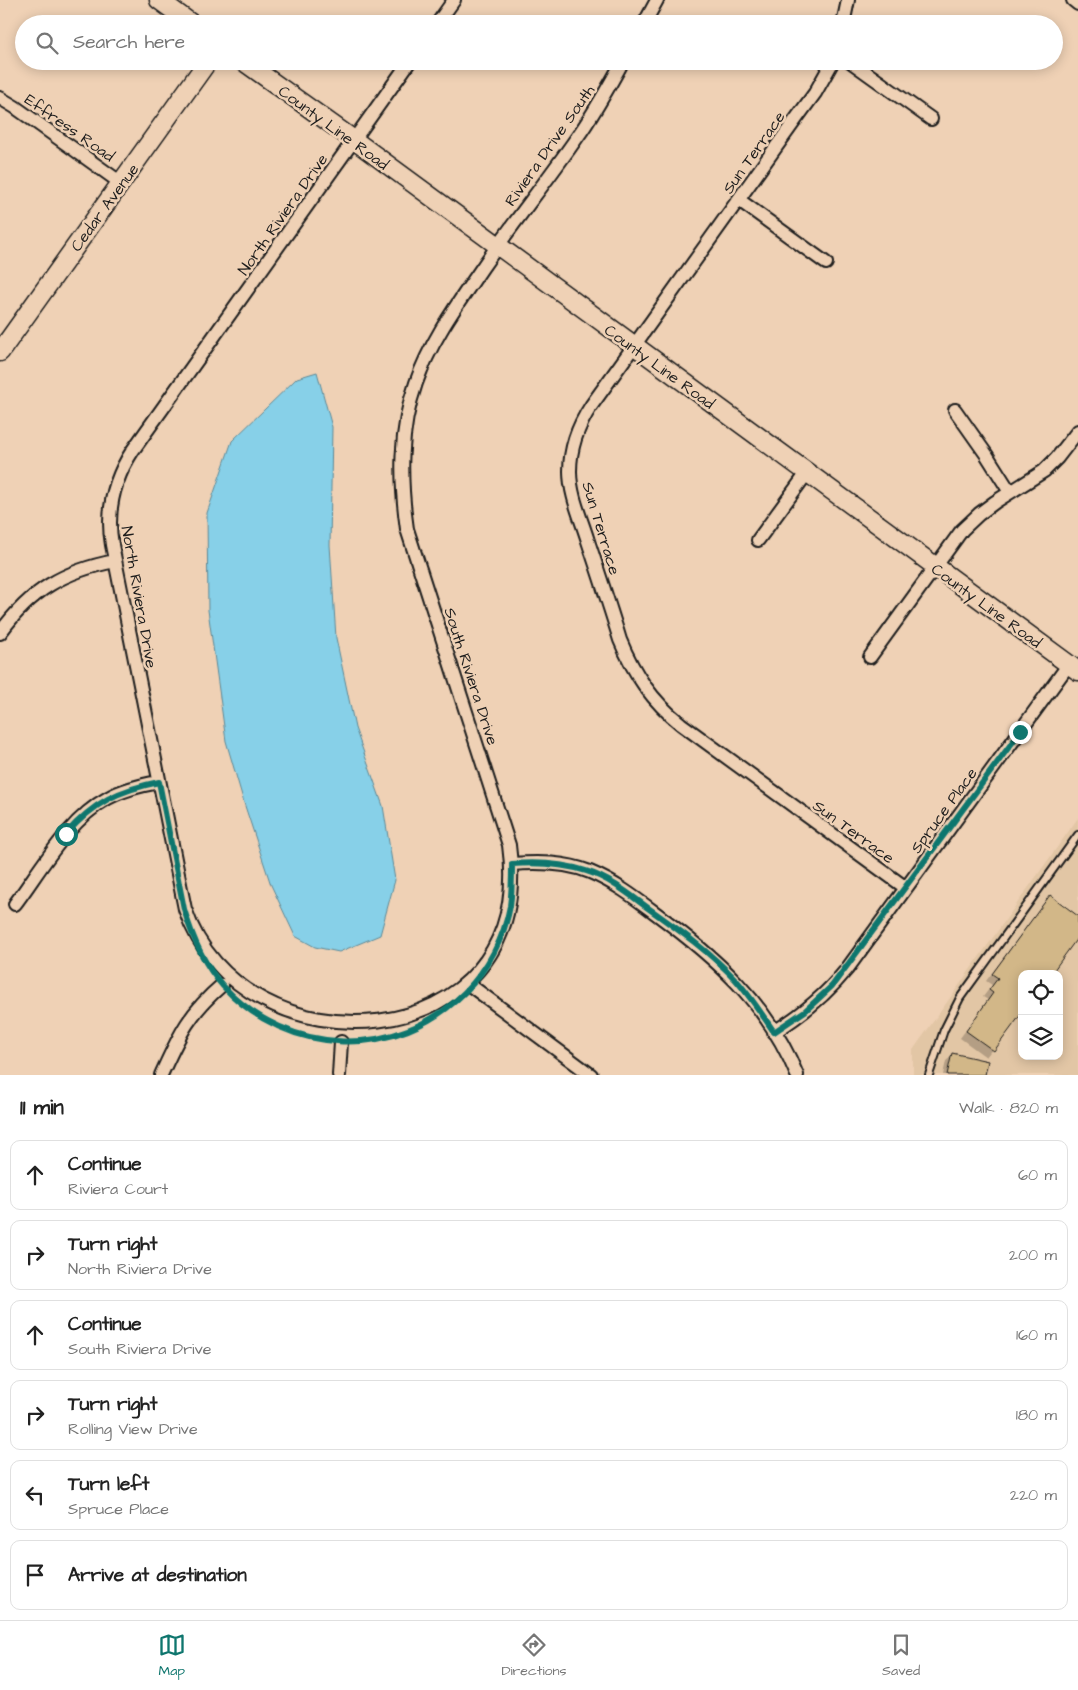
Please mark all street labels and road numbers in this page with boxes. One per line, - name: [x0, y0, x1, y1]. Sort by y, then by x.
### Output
- street label: County Line Road: [273, 80, 393, 176]
- street label: Riviera Drive South: [500, 80, 600, 211]
- street label: Effress Road: [20, 89, 119, 167]
- street label: Sun Terrace: [717, 107, 791, 198]
- street label: North Riviera Drive: [233, 149, 333, 280]
- street label: Cedar Avenue: [65, 159, 144, 256]
- street label: County Line Road: [599, 319, 719, 415]
- street label: Sun Terrace: [576, 479, 626, 578]
- street label: North Riviera Drive: [116, 524, 162, 670]
- street label: County Line Road: [926, 558, 1046, 654]
- street label: South Riviera Drive: [438, 605, 504, 748]
- street label: Spruce Place: [905, 763, 983, 858]
- street label: Sun Terrace: [808, 795, 899, 869]

